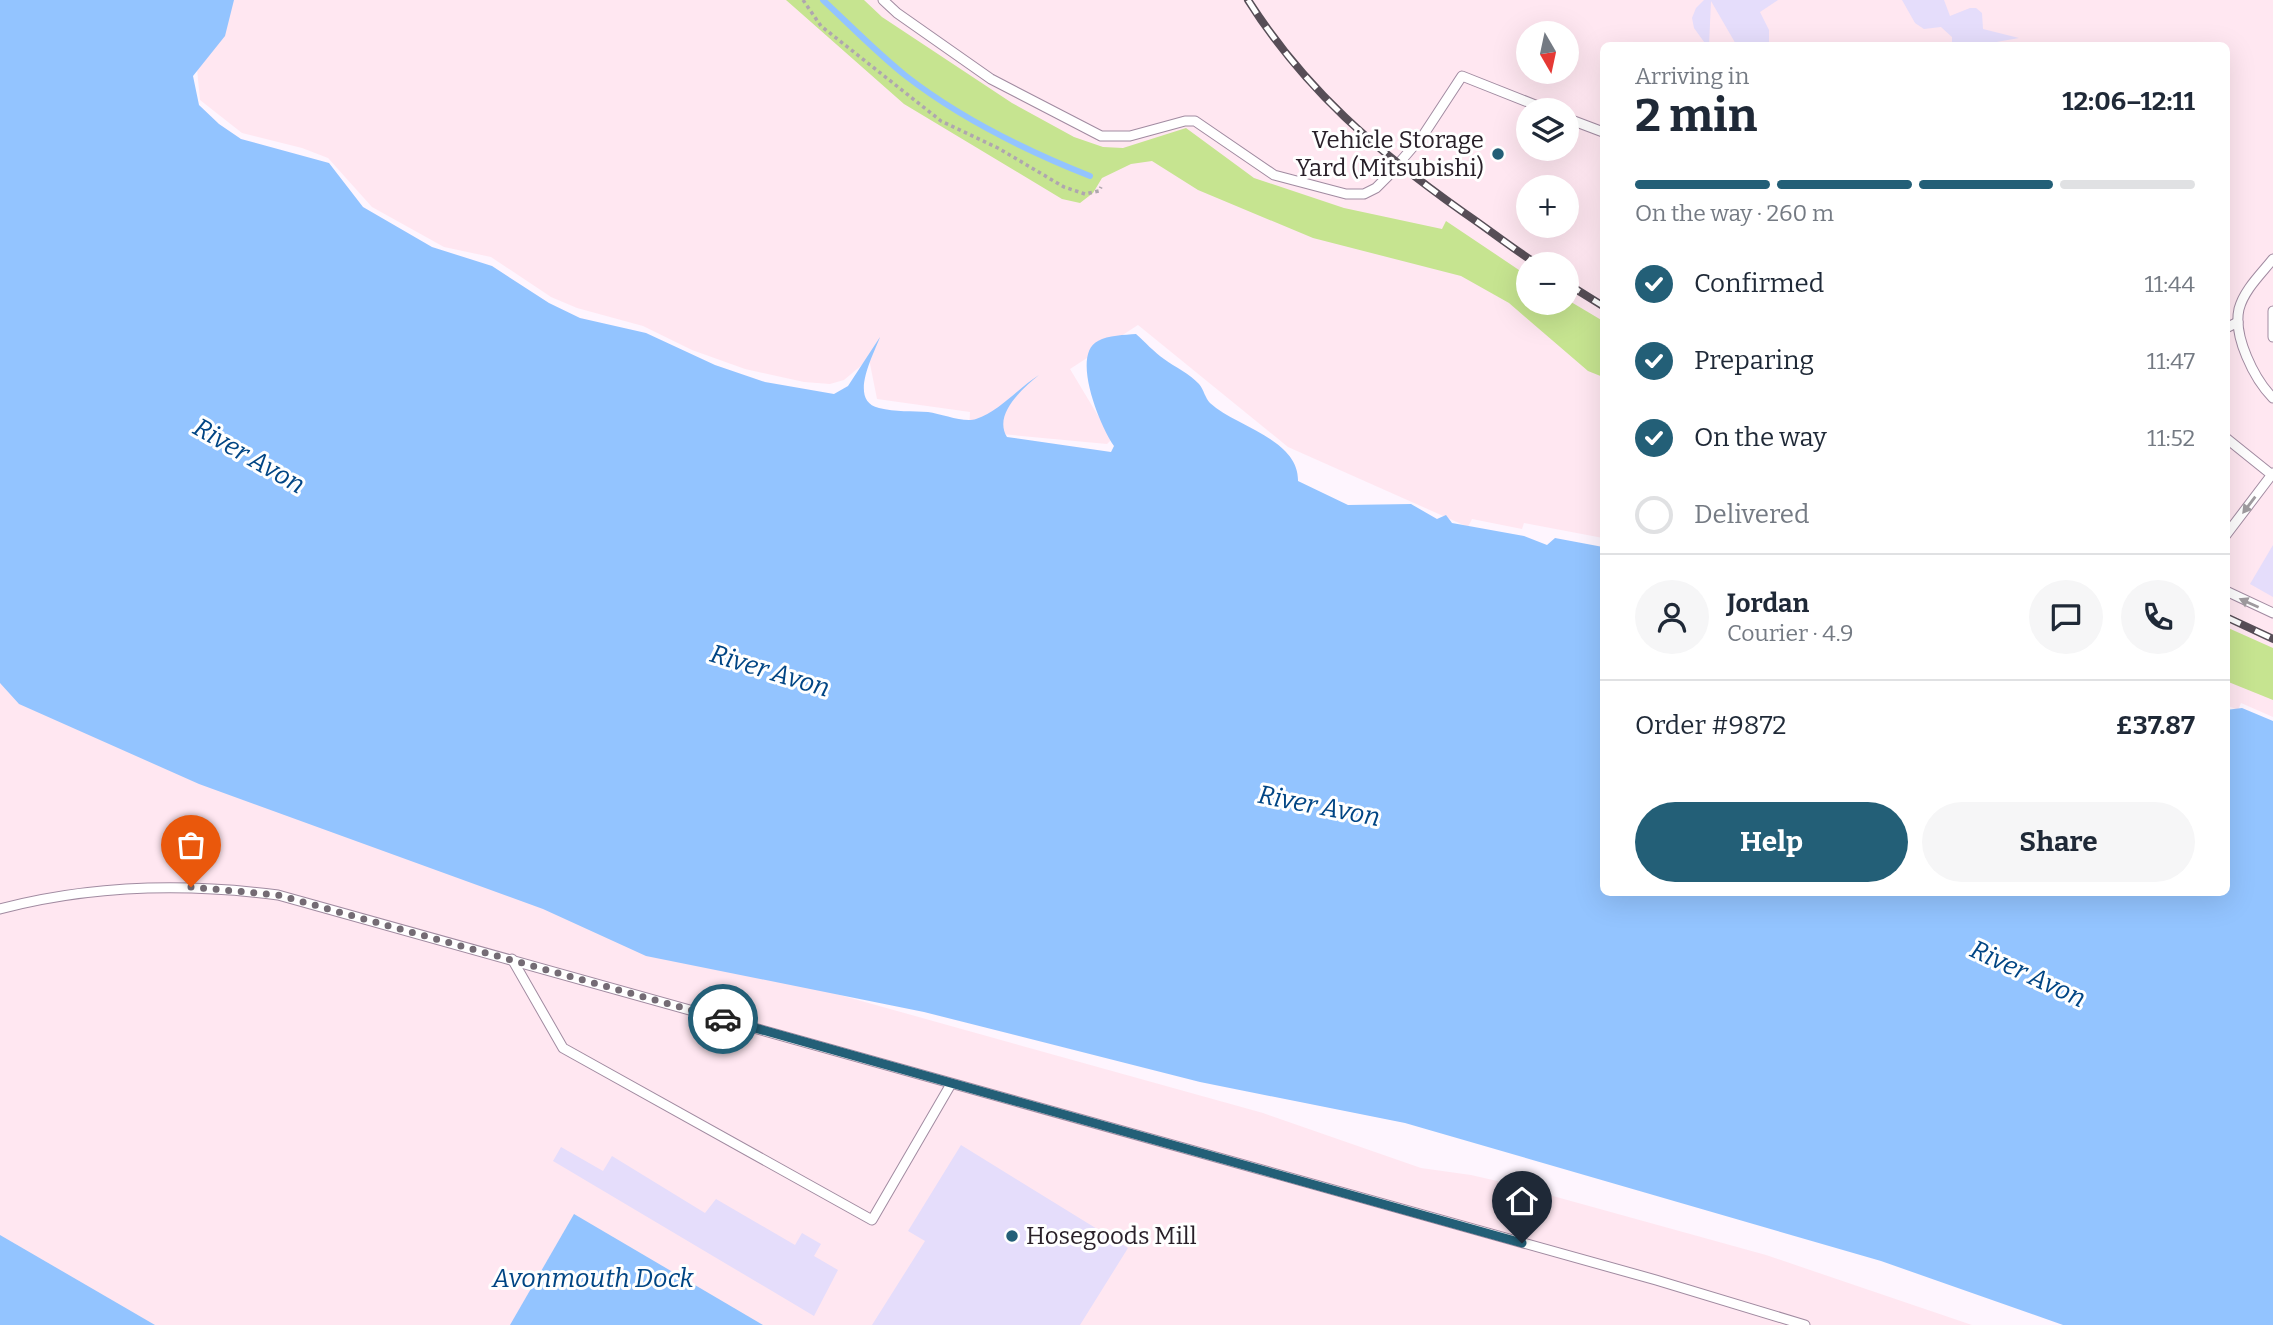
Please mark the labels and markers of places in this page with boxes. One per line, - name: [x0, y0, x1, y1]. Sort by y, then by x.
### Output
- place label: Vehicle Storage Yard (Mitsubishi): [1296, 126, 1484, 182]
- marker: Vehicle Storage Yard (Mitsubishi): [1490, 146, 1506, 162]
- pin: [161, 815, 221, 887]
- pin: [1492, 1171, 1552, 1243]
- place label: Hosegoods Mill: [1026, 1222, 1197, 1250]
- marker: Hosegoods Mill: [1004, 1228, 1020, 1244]

